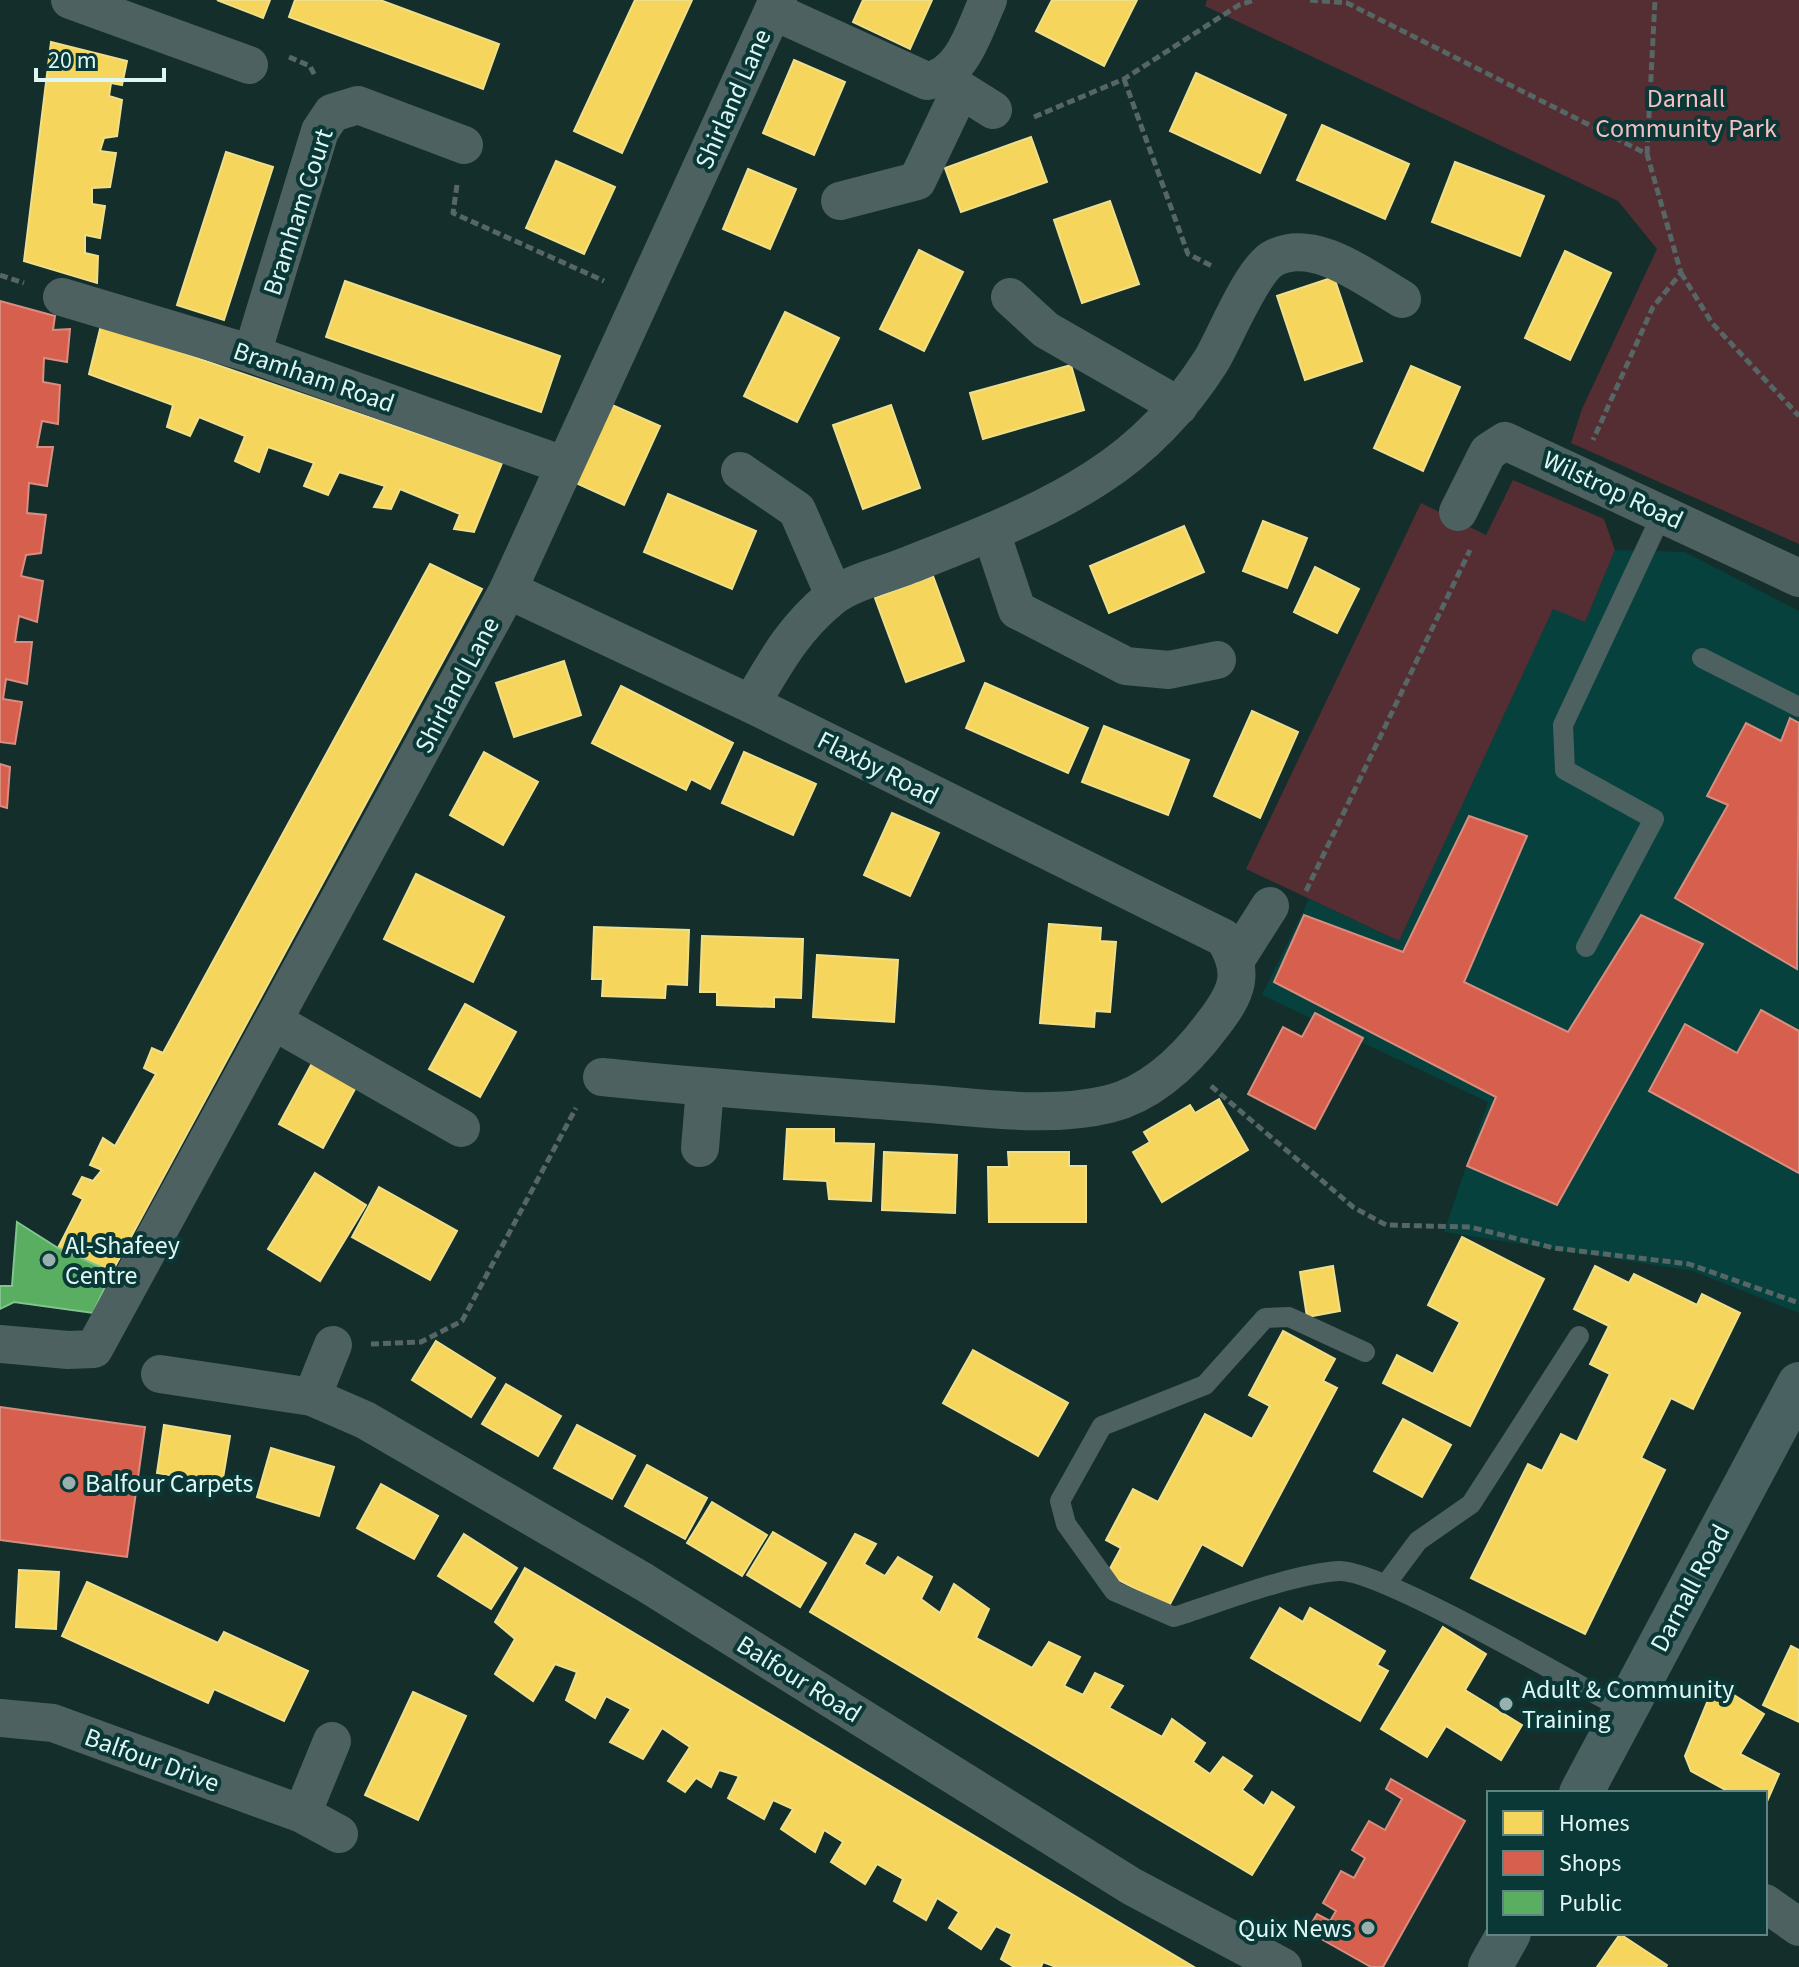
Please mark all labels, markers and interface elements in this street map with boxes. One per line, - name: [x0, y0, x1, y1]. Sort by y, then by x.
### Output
- street label: Shirland Lane: [686, 23, 780, 175]
- scale bar: [36, 32, 164, 82]
- text: 20 m: [48, 43, 97, 78]
- park label: Darnall Community Park: [1595, 80, 1777, 147]
- street label: Bramham Court: [254, 124, 342, 300]
- street label: Bramham Road: [228, 332, 400, 422]
- street label: Wilstrop Road: [1537, 441, 1689, 539]
- street label: Shirland Lane: [405, 610, 509, 760]
- street label: Flaxby Road: [811, 722, 945, 814]
- place label: Al-Shafeey Centre: [65, 1227, 180, 1294]
- marker: Al-Shafeey Centre: [40, 1251, 58, 1269]
- place label: Balfour Carpets: [85, 1465, 253, 1502]
- marker: Balfour Carpets: [60, 1474, 78, 1492]
- street label: Darnall Road: [1641, 1518, 1739, 1658]
- street label: Balfour Road: [730, 1626, 868, 1732]
- place label: Adult & Community Training: [1522, 1671, 1734, 1738]
- marker: Adult & Community Training: [1497, 1695, 1515, 1713]
- street label: Balfour Drive: [79, 1718, 225, 1802]
- legend: [1487, 1791, 1767, 1935]
- text: Homes: [1559, 1806, 1630, 1841]
- text: Shops: [1559, 1846, 1621, 1881]
- text: Public: [1559, 1886, 1622, 1921]
- place label: Quix News: [1238, 1910, 1352, 1947]
- marker: Quix News: [1359, 1919, 1377, 1937]

